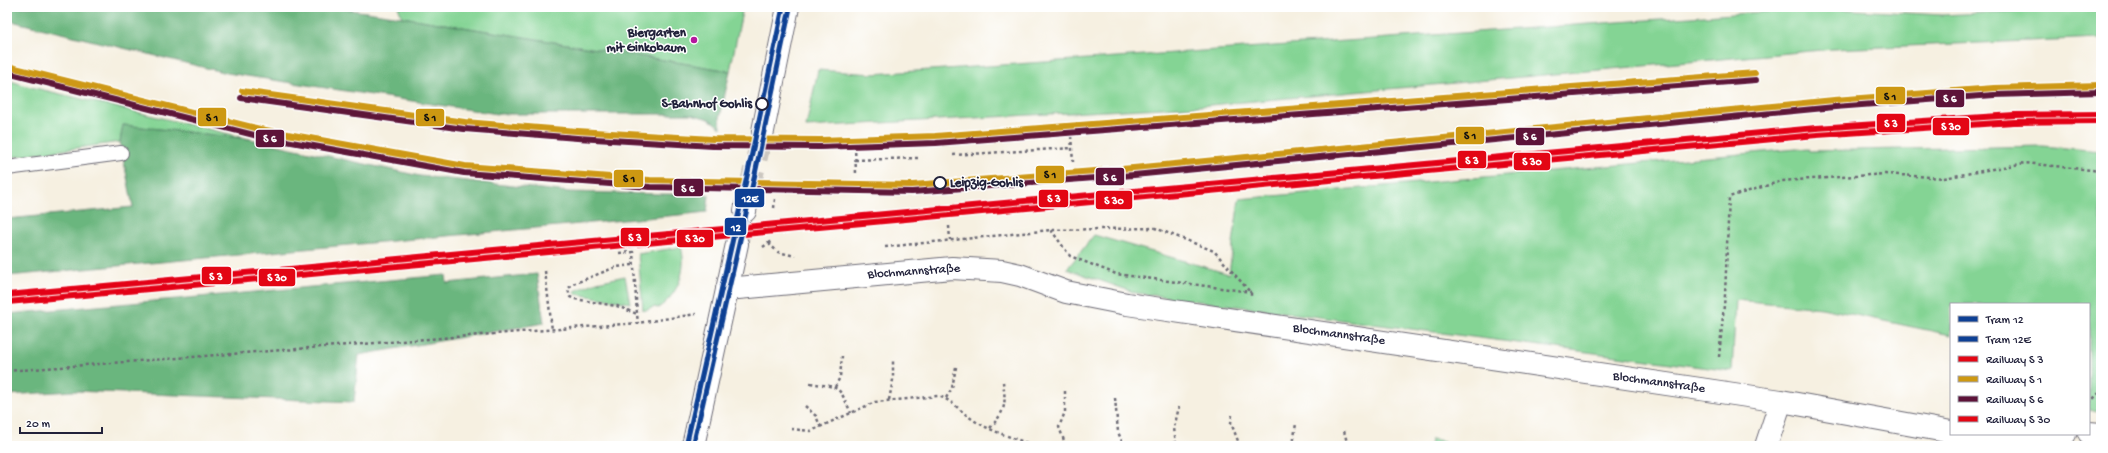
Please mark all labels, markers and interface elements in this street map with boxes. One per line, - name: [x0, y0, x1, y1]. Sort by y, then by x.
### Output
- place label: Biergarten mit Ginkobaum: [606, 26, 687, 56]
- marker: Biergarten mit Ginkobaum: [689, 35, 699, 45]
- line badge: S 1: [1875, 86, 1906, 105]
- line badge: S 6: [1935, 89, 1965, 108]
- text: S 1: [1884, 92, 1896, 104]
- text: S 6: [1943, 94, 1957, 106]
- place label: S-Bahnhof Gohlis: [662, 96, 753, 112]
- marker: S-Bahnhof Gohlis: [755, 97, 769, 111]
- line badge: S 1: [197, 107, 227, 127]
- line badge: S 1: [415, 108, 445, 127]
- text: S 1: [206, 113, 218, 125]
- text: S 1: [424, 113, 436, 125]
- line badge: S 3: [1876, 113, 1906, 133]
- line badge: S 30: [1932, 117, 1970, 136]
- text: S 3: [1884, 119, 1898, 131]
- text: S 30: [1941, 122, 1962, 134]
- line badge: S 1: [1455, 126, 1485, 145]
- line badge: S 6: [1515, 127, 1545, 146]
- line badge: S 6: [255, 129, 285, 148]
- text: S 1: [1464, 131, 1476, 143]
- text: S 6: [1523, 132, 1537, 144]
- text: S 6: [263, 134, 277, 146]
- line badge: S 3: [1457, 150, 1487, 169]
- line badge: S 30: [1513, 152, 1551, 171]
- text: S 3: [1465, 156, 1479, 168]
- text: S 30: [1522, 157, 1543, 169]
- line badge: S 1: [1035, 165, 1065, 184]
- line badge: S 6: [1095, 167, 1125, 186]
- line badge: S 1: [613, 169, 644, 188]
- text: S 1: [1044, 170, 1056, 182]
- text: S 6: [1103, 173, 1117, 185]
- text: S 1: [623, 174, 635, 186]
- marker: Leipzig-Gohlis: [933, 176, 947, 190]
- place label: Leipzig-Gohlis: [950, 176, 1024, 192]
- line badge: S 6: [673, 178, 704, 197]
- text: S 6: [681, 184, 695, 196]
- line badge: 12E: [734, 188, 765, 208]
- line badge: S 3: [1038, 189, 1069, 208]
- line badge: S 30: [1095, 190, 1133, 210]
- text: 12E: [741, 194, 759, 206]
- text: S 3: [1047, 194, 1061, 206]
- text: S 30: [1104, 196, 1125, 208]
- line badge: 12: [724, 217, 747, 236]
- text: 12: [730, 223, 742, 235]
- line badge: S 3: [620, 227, 650, 247]
- line badge: S 30: [676, 229, 714, 248]
- text: S 3: [628, 233, 642, 245]
- text: S 30: [685, 234, 706, 246]
- street label: Blochmannstraße: [866, 261, 961, 283]
- line badge: S 3: [201, 266, 232, 285]
- line badge: S 30: [258, 268, 296, 287]
- text: S 3: [209, 272, 223, 284]
- text: S 30: [267, 273, 288, 285]
- legend: [1950, 303, 2090, 435]
- text: Tram 12: [1985, 314, 2024, 328]
- street label: Blochmannstraße: [1291, 321, 1386, 349]
- text: Tram 12E: [1985, 334, 2032, 348]
- text: Railway S 3: [1986, 354, 2044, 368]
- street label: Blochmannstraße: [1611, 369, 1706, 397]
- text: Railway S 1: [1986, 374, 2042, 388]
- text: Railway S 6: [1986, 394, 2044, 408]
- scale bar: [20, 409, 102, 435]
- text: Railway S 30: [1986, 414, 2051, 428]
- text: 20 m: [26, 418, 51, 432]

